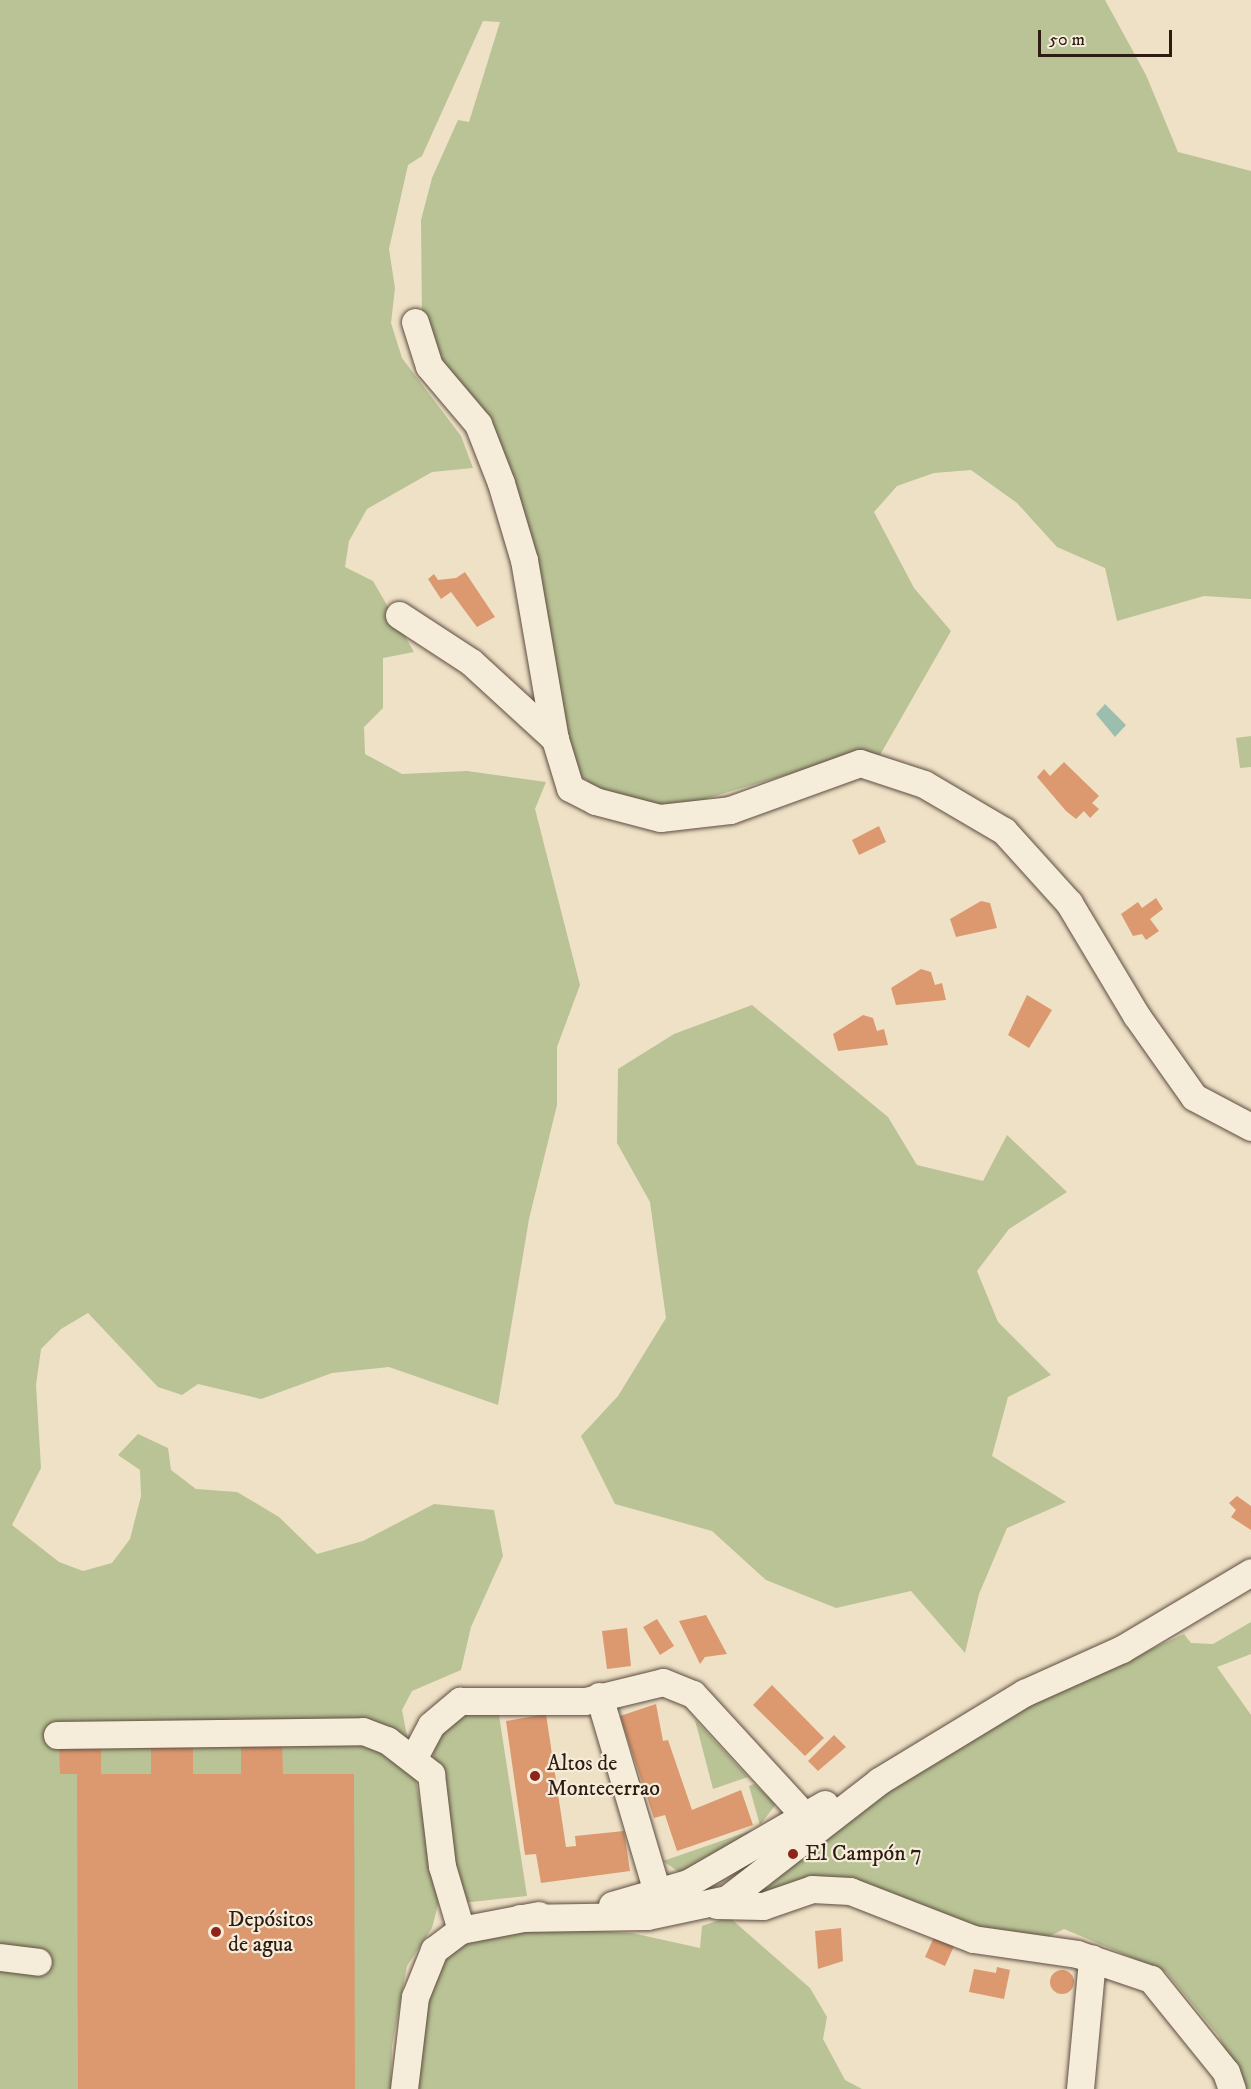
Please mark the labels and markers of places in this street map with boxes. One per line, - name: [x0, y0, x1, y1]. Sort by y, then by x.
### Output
- place label: Altos de Montecerrao: [547, 1750, 660, 1802]
- marker: Altos de Montecerrao: [528, 1769, 542, 1783]
- place label: El Campón 7: [805, 1841, 922, 1867]
- marker: El Campón 7: [786, 1847, 800, 1861]
- place label: Depósitos de agua: [228, 1906, 313, 1958]
- marker: Depósitos de agua: [209, 1925, 223, 1939]

